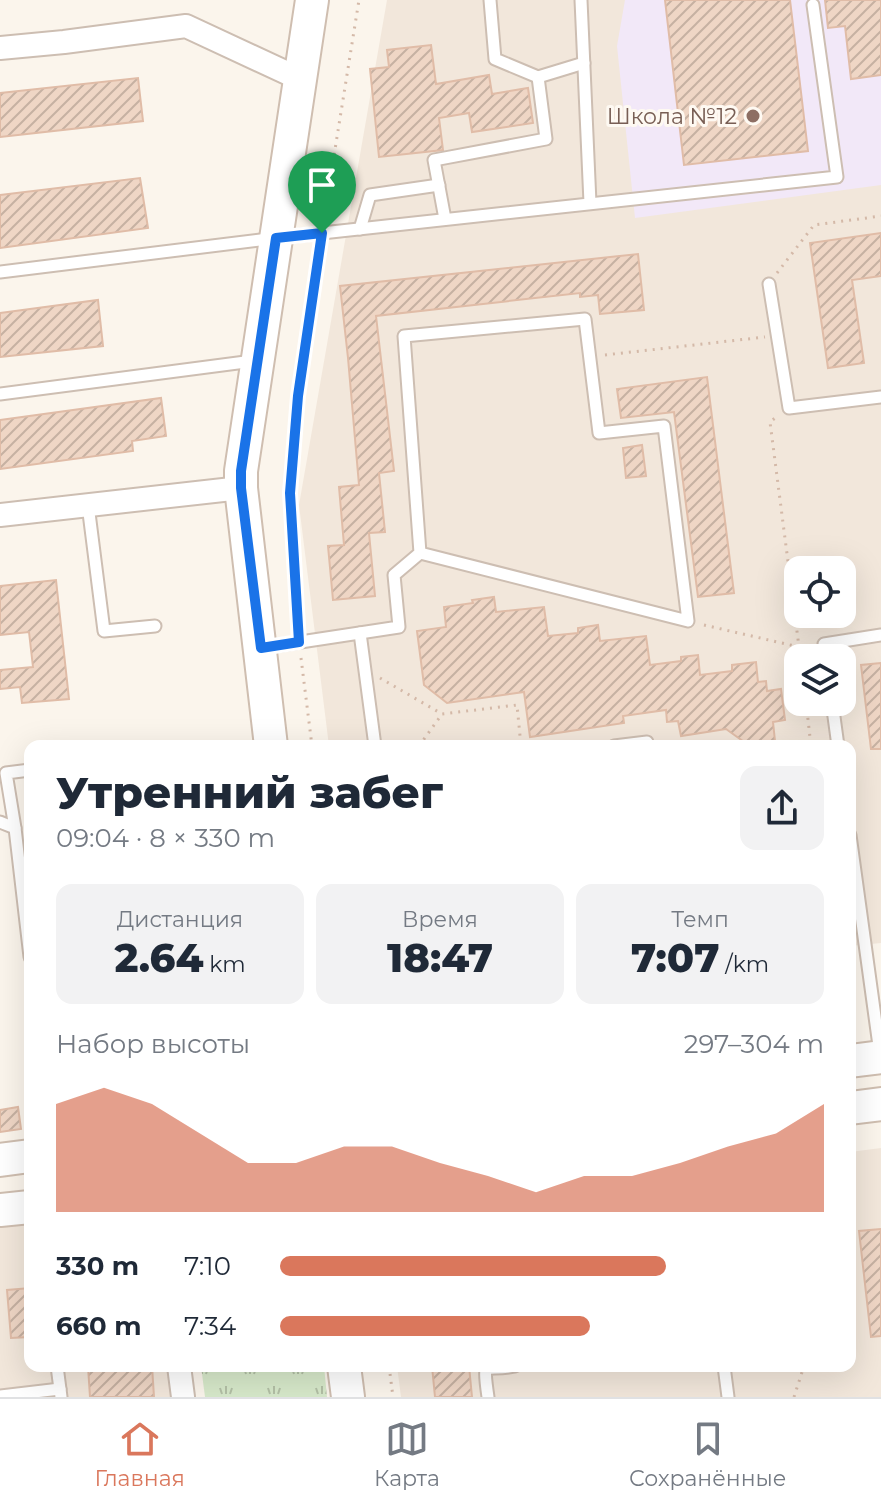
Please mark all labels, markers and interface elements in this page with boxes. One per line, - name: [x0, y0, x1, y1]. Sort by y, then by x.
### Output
- place label: Школа №12: [607, 103, 737, 130]
- marker: Школа №12: [744, 107, 762, 125]
- pin: [288, 151, 356, 233]
- icon: arrive: [300, 163, 344, 207]
- map controls: [784, 556, 856, 716]
- button: locate: [784, 556, 856, 628]
- button: layers: [784, 644, 856, 716]
- text: Утренний забег: [56, 765, 443, 819]
- button: share: [740, 766, 824, 850]
- text: 09:04 · 8 × 330 m: [56, 822, 275, 854]
- text: Дистанция: [117, 906, 243, 933]
- text: Время: [402, 906, 478, 933]
- text: Темп: [671, 906, 729, 933]
- text: 2.64: [114, 933, 203, 982]
- text: 18:47: [387, 933, 493, 982]
- text: 7:07: [631, 933, 719, 982]
- text: km: [203, 951, 246, 978]
- text: /km: [719, 951, 769, 978]
- text: Набор высоты: [56, 1028, 250, 1060]
- text: 297–304 m: [684, 1028, 824, 1060]
- text: 330 m: [56, 1250, 139, 1282]
- text: 7:10: [184, 1250, 231, 1282]
- text: 660 m: [56, 1310, 141, 1342]
- text: 7:34: [184, 1310, 236, 1342]
- tab: Главная: [95, 1417, 185, 1492]
- tab: Карта: [374, 1417, 440, 1492]
- tab: Сохранённые: [629, 1417, 786, 1492]

